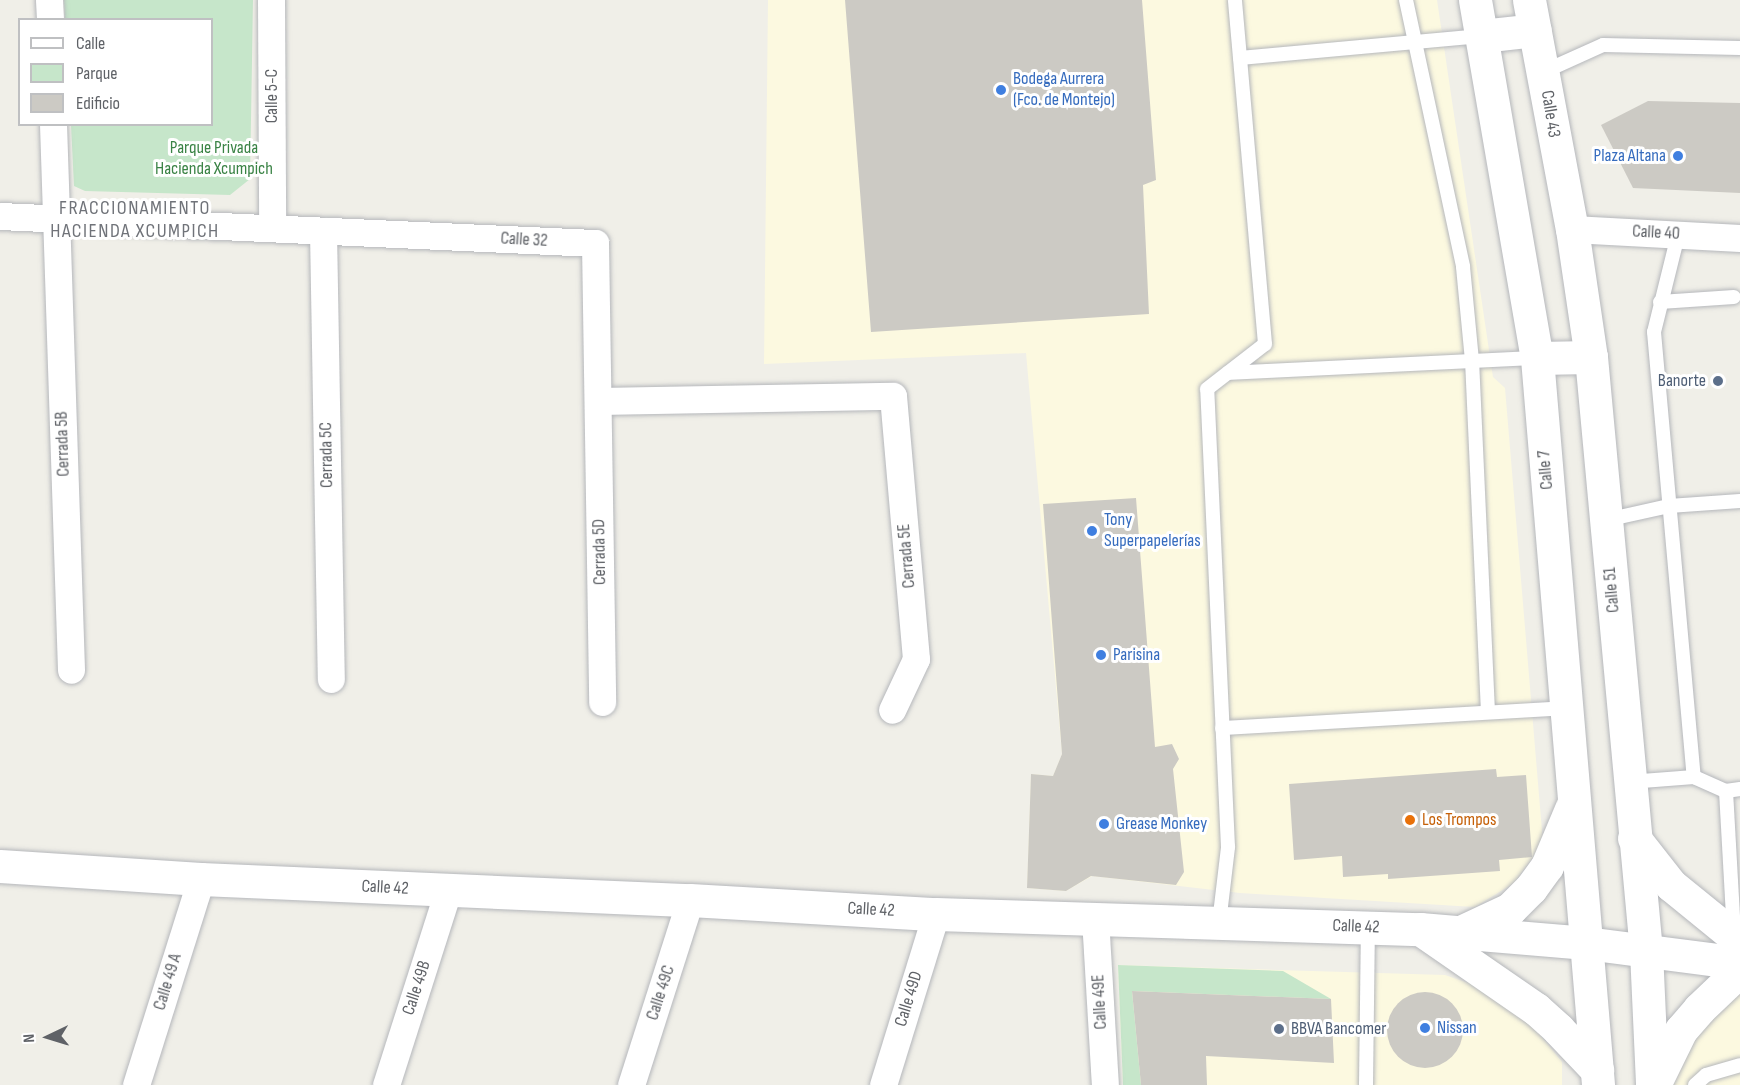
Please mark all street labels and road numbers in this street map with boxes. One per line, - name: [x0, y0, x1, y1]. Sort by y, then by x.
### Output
- street label: Calle 5-C: [261, 69, 283, 123]
- street label: Calle 43: [1536, 89, 1564, 139]
- street label: Calle 40: [1632, 221, 1680, 245]
- street label: Calle 32: [500, 228, 548, 252]
- street label: Cerrada 5B: [51, 411, 75, 477]
- street label: Cerrada 5C: [316, 422, 338, 488]
- street label: Calle 7: [1534, 449, 1558, 491]
- street label: Cerrada 5D: [589, 519, 611, 585]
- street label: Cerrada 5E: [893, 523, 921, 589]
- street label: Calle 51: [1599, 566, 1625, 614]
- street label: Calle 42: [361, 876, 409, 900]
- street label: Calle 42: [847, 898, 895, 922]
- street label: Calle 42: [1332, 915, 1380, 939]
- street label: Calle 49 A: [149, 951, 187, 1013]
- street label: Calle 49B: [398, 958, 436, 1018]
- street label: Calle 49C: [642, 963, 680, 1023]
- street label: Calle 49D: [890, 969, 928, 1029]
- street label: Calle 49E: [1088, 974, 1112, 1030]

